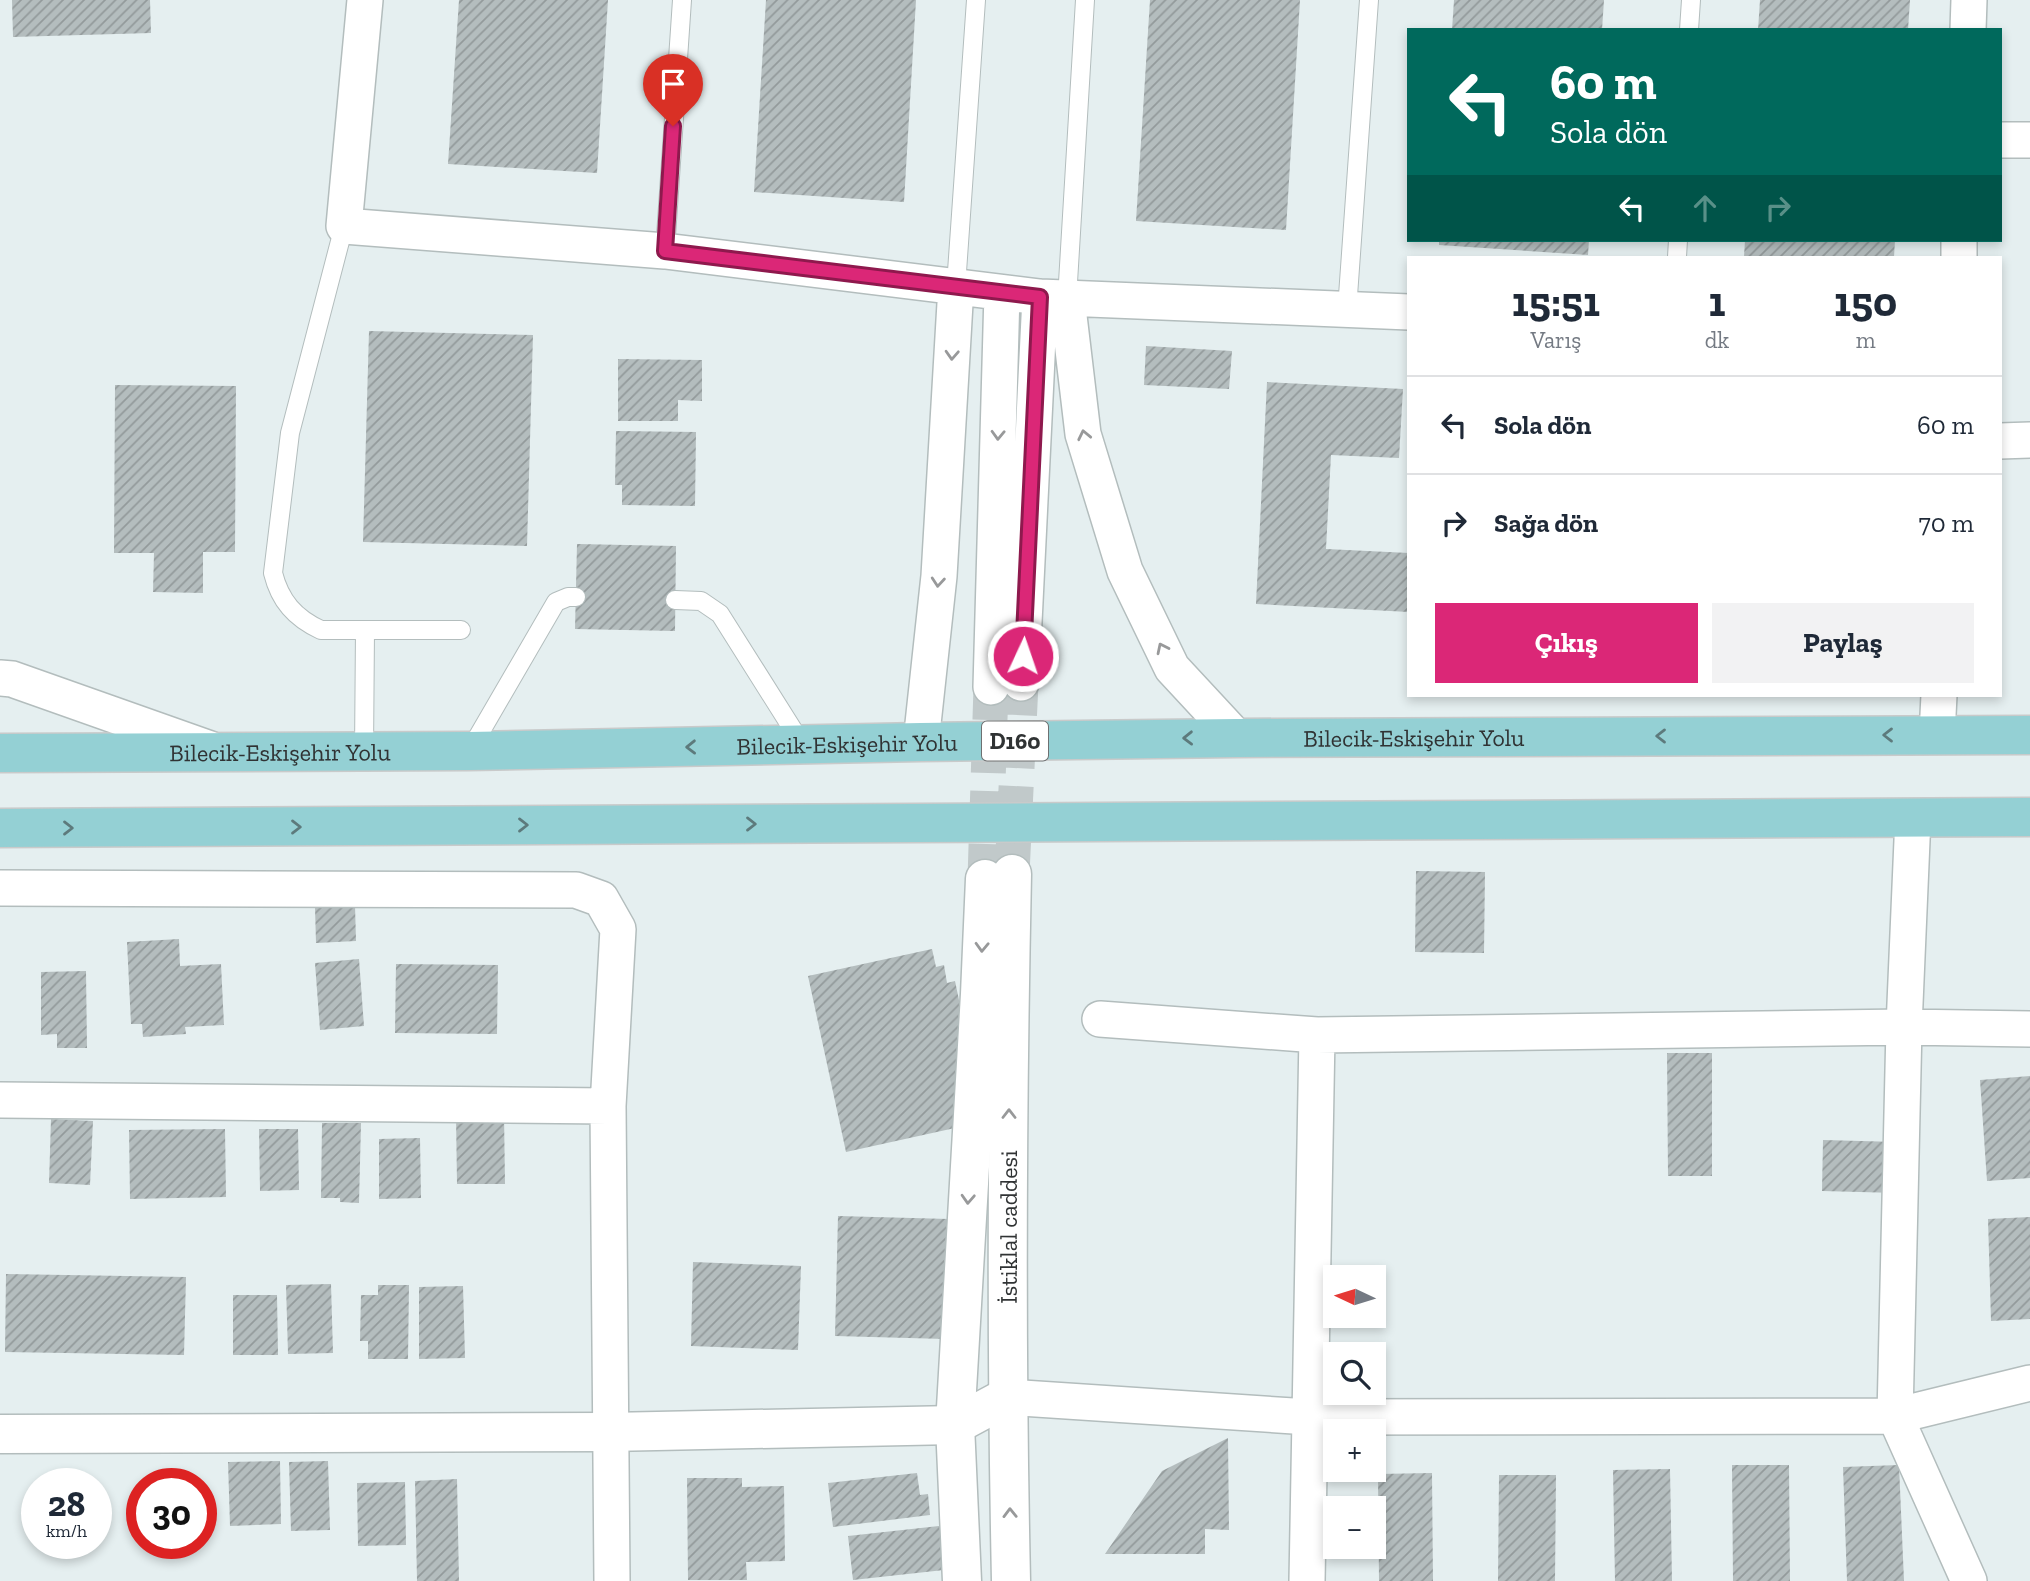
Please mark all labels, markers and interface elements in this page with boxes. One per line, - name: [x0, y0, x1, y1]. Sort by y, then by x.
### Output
- text: 60 m: [1550, 53, 1657, 112]
- pin: [643, 54, 703, 126]
- icon: left: [1435, 56, 1526, 147]
- icon: arrive: [654, 65, 692, 103]
- text: Sola dön: [1550, 113, 1667, 151]
- icon: left: [1613, 189, 1651, 227]
- icon: ahead: [1686, 189, 1724, 227]
- icon: right: [1759, 189, 1797, 227]
- text: 15:51: [1512, 276, 1600, 327]
- text: 1: [1709, 276, 1726, 327]
- text: 150: [1834, 276, 1897, 327]
- text: Varış: [1530, 326, 1581, 354]
- text: dk: [1705, 326, 1729, 354]
- text: m: [1856, 326, 1876, 354]
- one-way arrow: [945, 349, 960, 360]
- icon: left: [1435, 406, 1473, 444]
- text: Sola dön: [1494, 409, 1591, 441]
- text: 60 m: [1917, 409, 1974, 441]
- one-way arrow: [990, 429, 1005, 440]
- one-way arrow: [1077, 429, 1092, 441]
- icon: right: [1435, 504, 1473, 542]
- text: Sağa dön: [1494, 507, 1598, 539]
- text: 70 m: [1918, 507, 1974, 539]
- one-way arrow: [931, 576, 946, 587]
- button: Çıkış: [1435, 603, 1698, 683]
- button: Paylaş: [1712, 603, 1974, 683]
- position arrow: [986, 619, 1060, 693]
- one-way arrow: [1156, 643, 1170, 655]
- road number: D160: [982, 722, 1048, 761]
- street label: Bilecik-Eskişehir Yolu: [1303, 722, 1525, 752]
- street label: Bilecik-Eskişehir Yolu: [736, 727, 958, 760]
- one-way arrow: [1883, 727, 1893, 743]
- one-way arrow: [1655, 728, 1666, 744]
- one-way arrow: [1183, 731, 1194, 746]
- street label: Bilecik-Eskişehir Yolu: [169, 737, 391, 767]
- one-way arrow: [686, 739, 697, 754]
- one-way arrow: [746, 816, 756, 832]
- one-way arrow: [518, 817, 529, 833]
- one-way arrow: [291, 819, 301, 835]
- one-way arrow: [63, 820, 74, 836]
- one-way arrow: [975, 942, 990, 953]
- one-way arrow: [1001, 1108, 1017, 1119]
- street label: İstiklal caddesi: [993, 1150, 1023, 1304]
- one-way arrow: [961, 1194, 976, 1205]
- north arrow: [1323, 1265, 1386, 1328]
- map controls: [1323, 1265, 1386, 1559]
- button: search: [1323, 1342, 1386, 1405]
- button: +: [1323, 1419, 1386, 1482]
- speed limit sign: 30: [126, 1468, 217, 1559]
- text: 28: [48, 1483, 85, 1525]
- button: −: [1323, 1496, 1386, 1559]
- one-way arrow: [1002, 1507, 1017, 1518]
- text: km/h: [46, 1520, 87, 1542]

